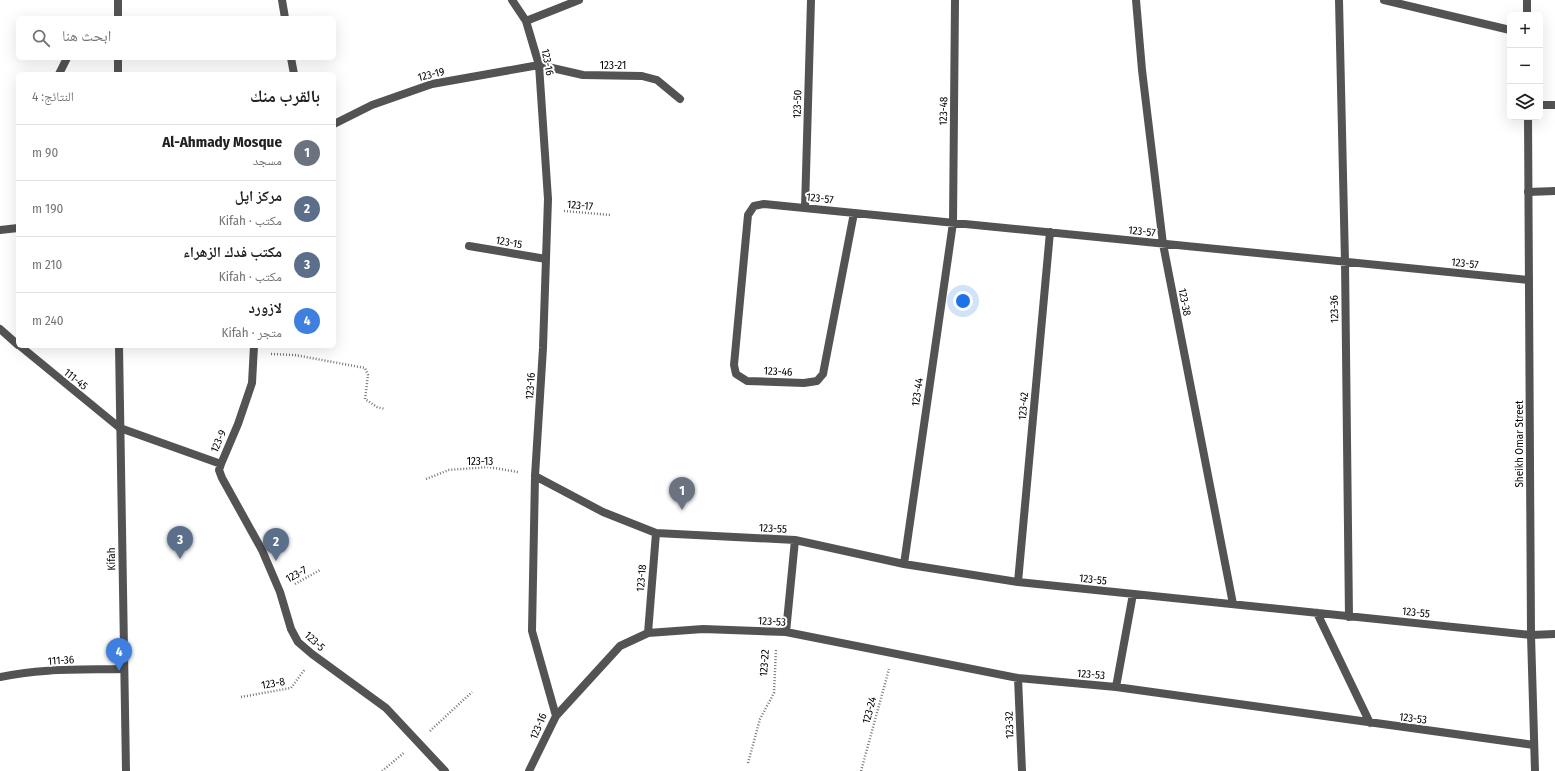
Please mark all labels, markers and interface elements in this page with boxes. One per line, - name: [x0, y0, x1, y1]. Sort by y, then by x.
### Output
- map controls: [1507, 12, 1543, 120]
- button: +: [1507, 12, 1543, 48]
- search box: [16, 16, 336, 60]
- icon: search: [30, 27, 52, 49]
- text: ابحث هنا: [62, 27, 111, 45]
- street label: 123-16: [539, 48, 557, 77]
- button: −: [1507, 48, 1543, 84]
- street label: 123-21: [600, 59, 626, 72]
- street label: 123-19: [416, 65, 446, 84]
- button: layers: [1507, 84, 1543, 120]
- text: بالقرب منك: [250, 86, 320, 107]
- text: النتائج: 4: [32, 89, 74, 104]
- street label: 123-50: [791, 89, 805, 119]
- street label: 123-48: [937, 96, 950, 126]
- text: Al-Ahmady Mosque: [162, 133, 282, 151]
- text: 90 m: [32, 145, 58, 160]
- text: 1: [304, 145, 310, 160]
- text: مسجد: [253, 153, 282, 168]
- text: مركز اپل: [235, 187, 282, 205]
- street label: 123-57: [806, 191, 835, 206]
- street label: 123-17: [566, 198, 594, 213]
- text: 190 m: [32, 201, 63, 216]
- text: 2: [304, 201, 310, 216]
- text: مكتب · Kifah: [219, 213, 282, 228]
- street label: 123-57: [1128, 224, 1157, 239]
- street label: 123-15: [495, 234, 523, 251]
- text: مكتب فدك الزهراء: [183, 243, 282, 261]
- street label: 123-57: [1451, 256, 1480, 271]
- text: 210 m: [32, 257, 62, 272]
- text: 3: [304, 257, 310, 272]
- text: مكتب · Kifah: [219, 269, 282, 284]
- street label: 123-38: [1175, 287, 1194, 318]
- your location: [953, 291, 973, 311]
- street label: 123-36: [1328, 294, 1341, 323]
- text: لازورد: [249, 299, 282, 317]
- text: 240 m: [32, 313, 64, 328]
- text: 4: [304, 313, 310, 328]
- text: متجر · Kifah: [222, 325, 282, 340]
- street label: 123-46: [763, 364, 793, 379]
- street label: 111-45: [61, 366, 90, 393]
- street label: 123-16: [523, 372, 538, 400]
- street label: 123-44: [909, 376, 926, 407]
- street label: 123-42: [1016, 391, 1031, 421]
- street label: Sheikh Omar Street: [1513, 400, 1526, 488]
- street label: 123-9: [208, 428, 229, 455]
- street label: 123-13: [467, 455, 493, 468]
- pin: 1: [669, 477, 695, 510]
- street label: 123-55: [759, 521, 787, 536]
- pin: 3: [167, 526, 193, 559]
- pin: 2: [263, 528, 289, 561]
- street label: Kifah: [105, 547, 118, 571]
- street label: 123-7: [283, 563, 309, 585]
- street label: 123-18: [634, 563, 649, 592]
- street label: 123-55: [1078, 572, 1108, 587]
- street label: 123-55: [1401, 605, 1431, 620]
- street label: 123-53: [758, 614, 786, 629]
- street label: 123-5: [302, 629, 328, 654]
- pin: 4: [106, 638, 132, 671]
- street label: 123-22: [757, 649, 772, 677]
- street label: 111-36: [47, 653, 75, 668]
- street label: 123-53: [1076, 667, 1105, 682]
- street label: 123-8: [260, 675, 286, 692]
- street label: 123-24: [860, 695, 879, 725]
- street label: 123-53: [1398, 710, 1428, 727]
- street label: 123-16: [527, 711, 550, 741]
- street label: 123-32: [1003, 711, 1016, 739]

